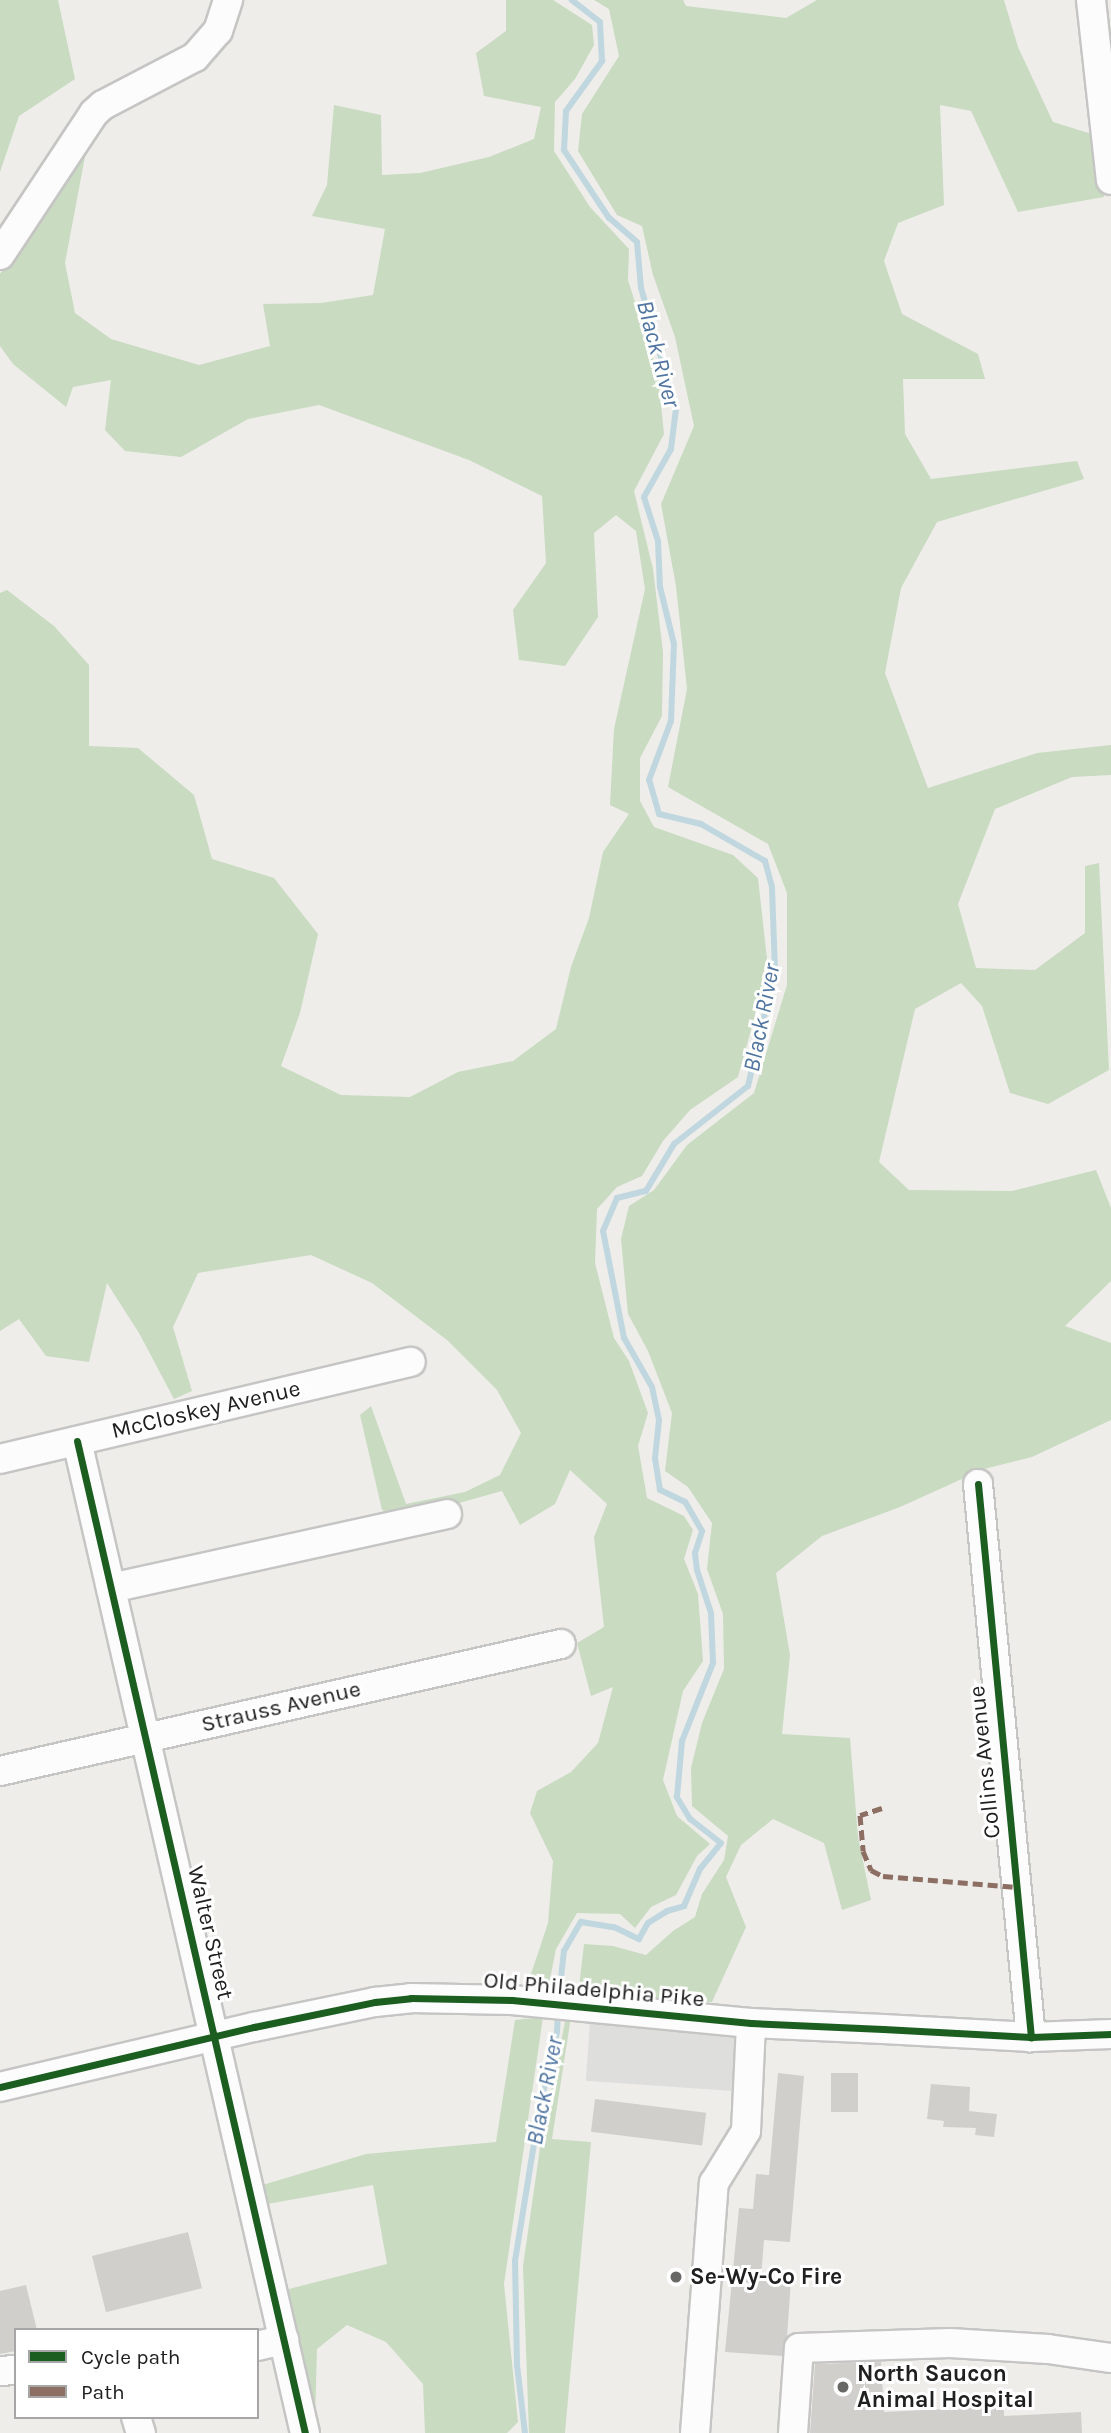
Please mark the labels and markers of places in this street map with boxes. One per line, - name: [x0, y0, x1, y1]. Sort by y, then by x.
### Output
- place label: Se-Wy-Co Fire: [690, 2263, 842, 2291]
- marker: Se-Wy-Co Fire: [668, 2269, 684, 2285]
- place label: North Saucon Animal Hospital: [857, 2360, 1034, 2414]
- marker: North Saucon Animal Hospital: [835, 2379, 851, 2395]

